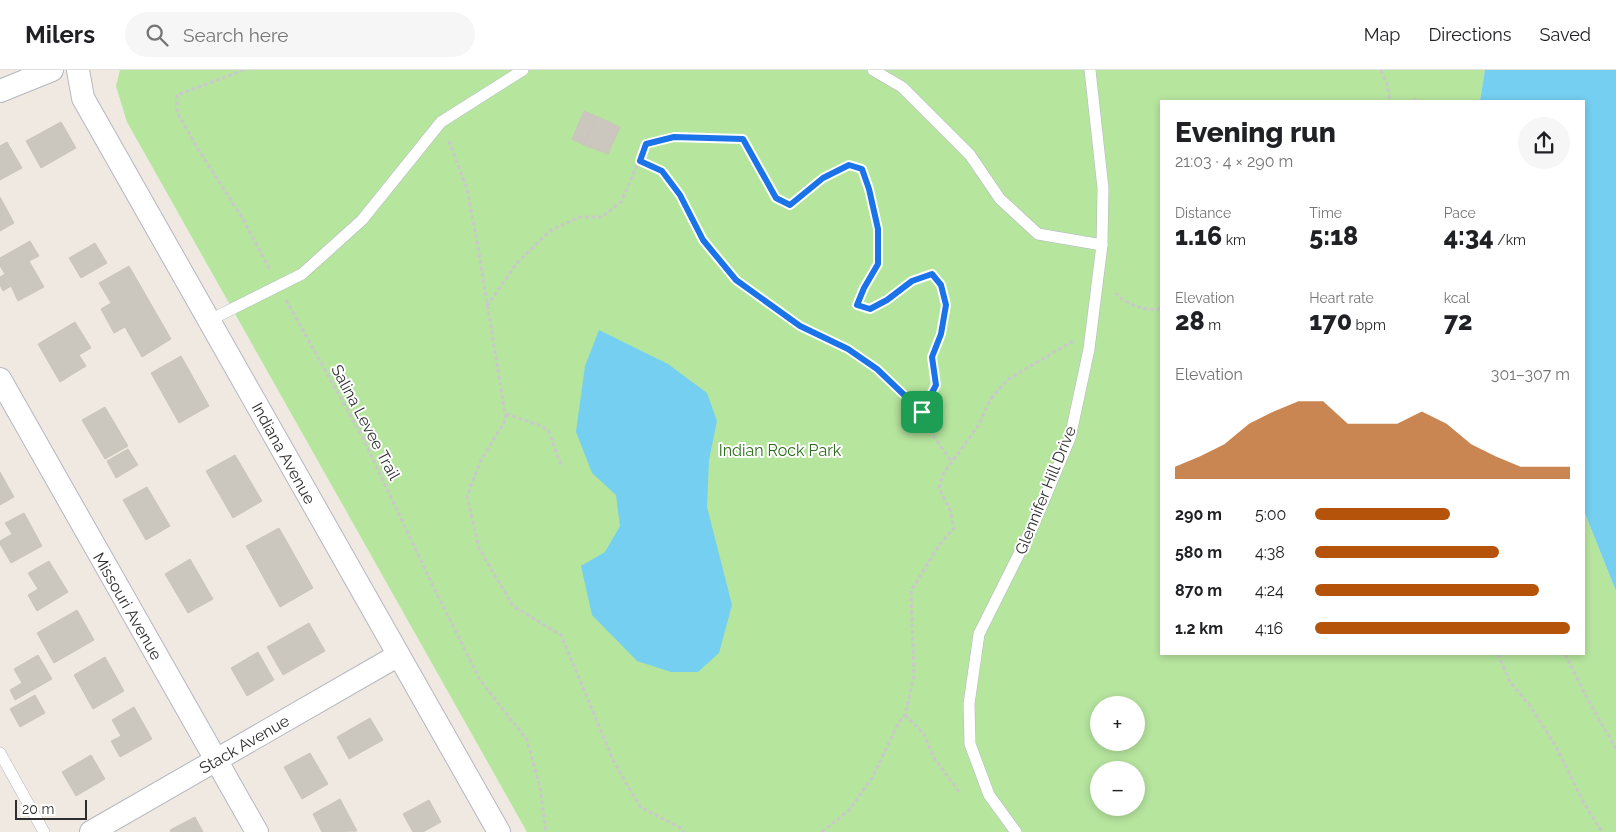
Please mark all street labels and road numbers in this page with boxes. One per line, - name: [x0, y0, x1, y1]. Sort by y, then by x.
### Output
- street label: Salina Levee Trail: [327, 361, 404, 484]
- street label: Indiana Avenue: [248, 399, 319, 507]
- street label: Glennifer Hill Drive: [1011, 423, 1080, 557]
- street label: Missouri Avenue: [89, 549, 166, 663]
- street label: Stack Avenue: [196, 711, 293, 778]

